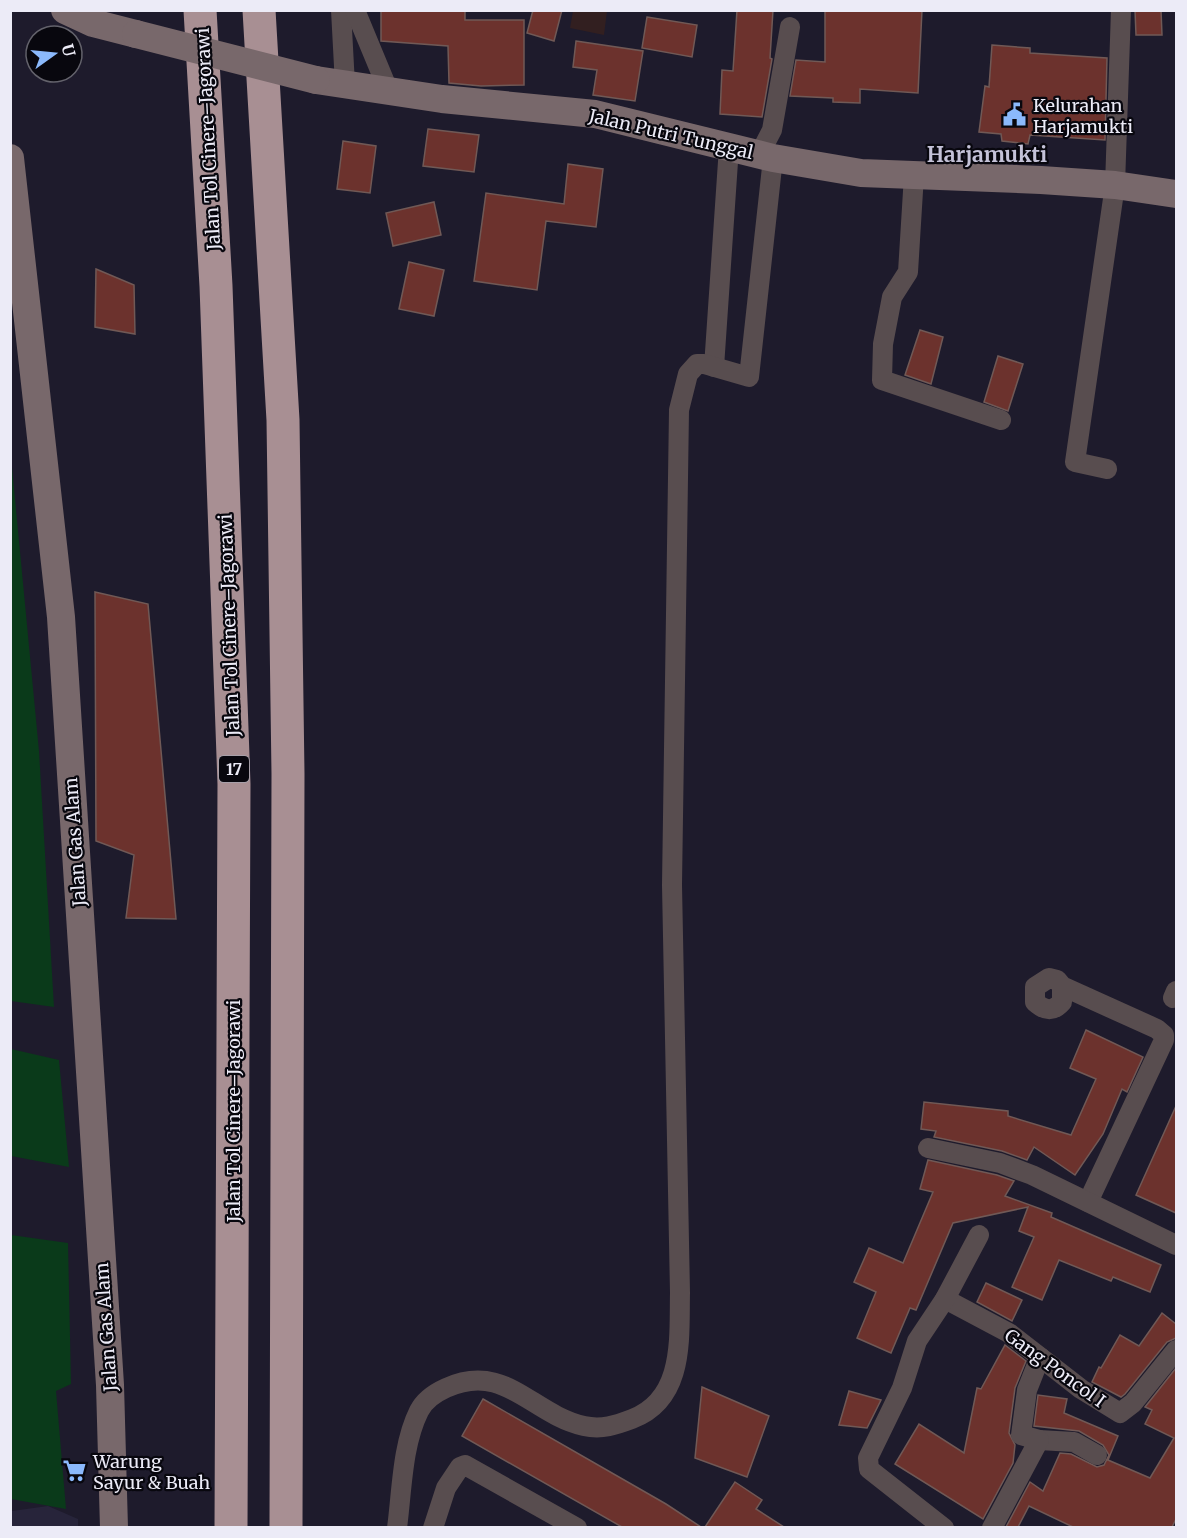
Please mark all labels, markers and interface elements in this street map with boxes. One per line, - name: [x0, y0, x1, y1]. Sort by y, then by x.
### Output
- north arrow: [24, 24, 84, 84]
- street label: Jalan Tol Cinere–Jagorawi: [191, 27, 225, 252]
- text: U: [57, 42, 80, 59]
- place label: Kelurahan Harjamukti: [1033, 94, 1133, 138]
- public building icon: Kelurahan Harjamukti: [1002, 102, 1028, 128]
- street label: Jalan Putri Tunggal: [586, 104, 756, 164]
- district label: Harjamukti: [927, 141, 1047, 168]
- street label: Jalan Tol Cinere–Jagorawi: [214, 513, 244, 738]
- road number: 17: [219, 756, 249, 782]
- street label: Jalan Gas Alam: [59, 777, 91, 908]
- street label: Jalan Tol Cinere–Jagorawi: [222, 1000, 245, 1223]
- street label: Jalan Gas Alam: [90, 1262, 122, 1393]
- street label: Gang Poncol I: [1000, 1324, 1110, 1412]
- place label: Warung Sayur & Buah: [92, 1450, 210, 1494]
- supermarket icon: Warung Sayur & Buah: [62, 1458, 88, 1484]

